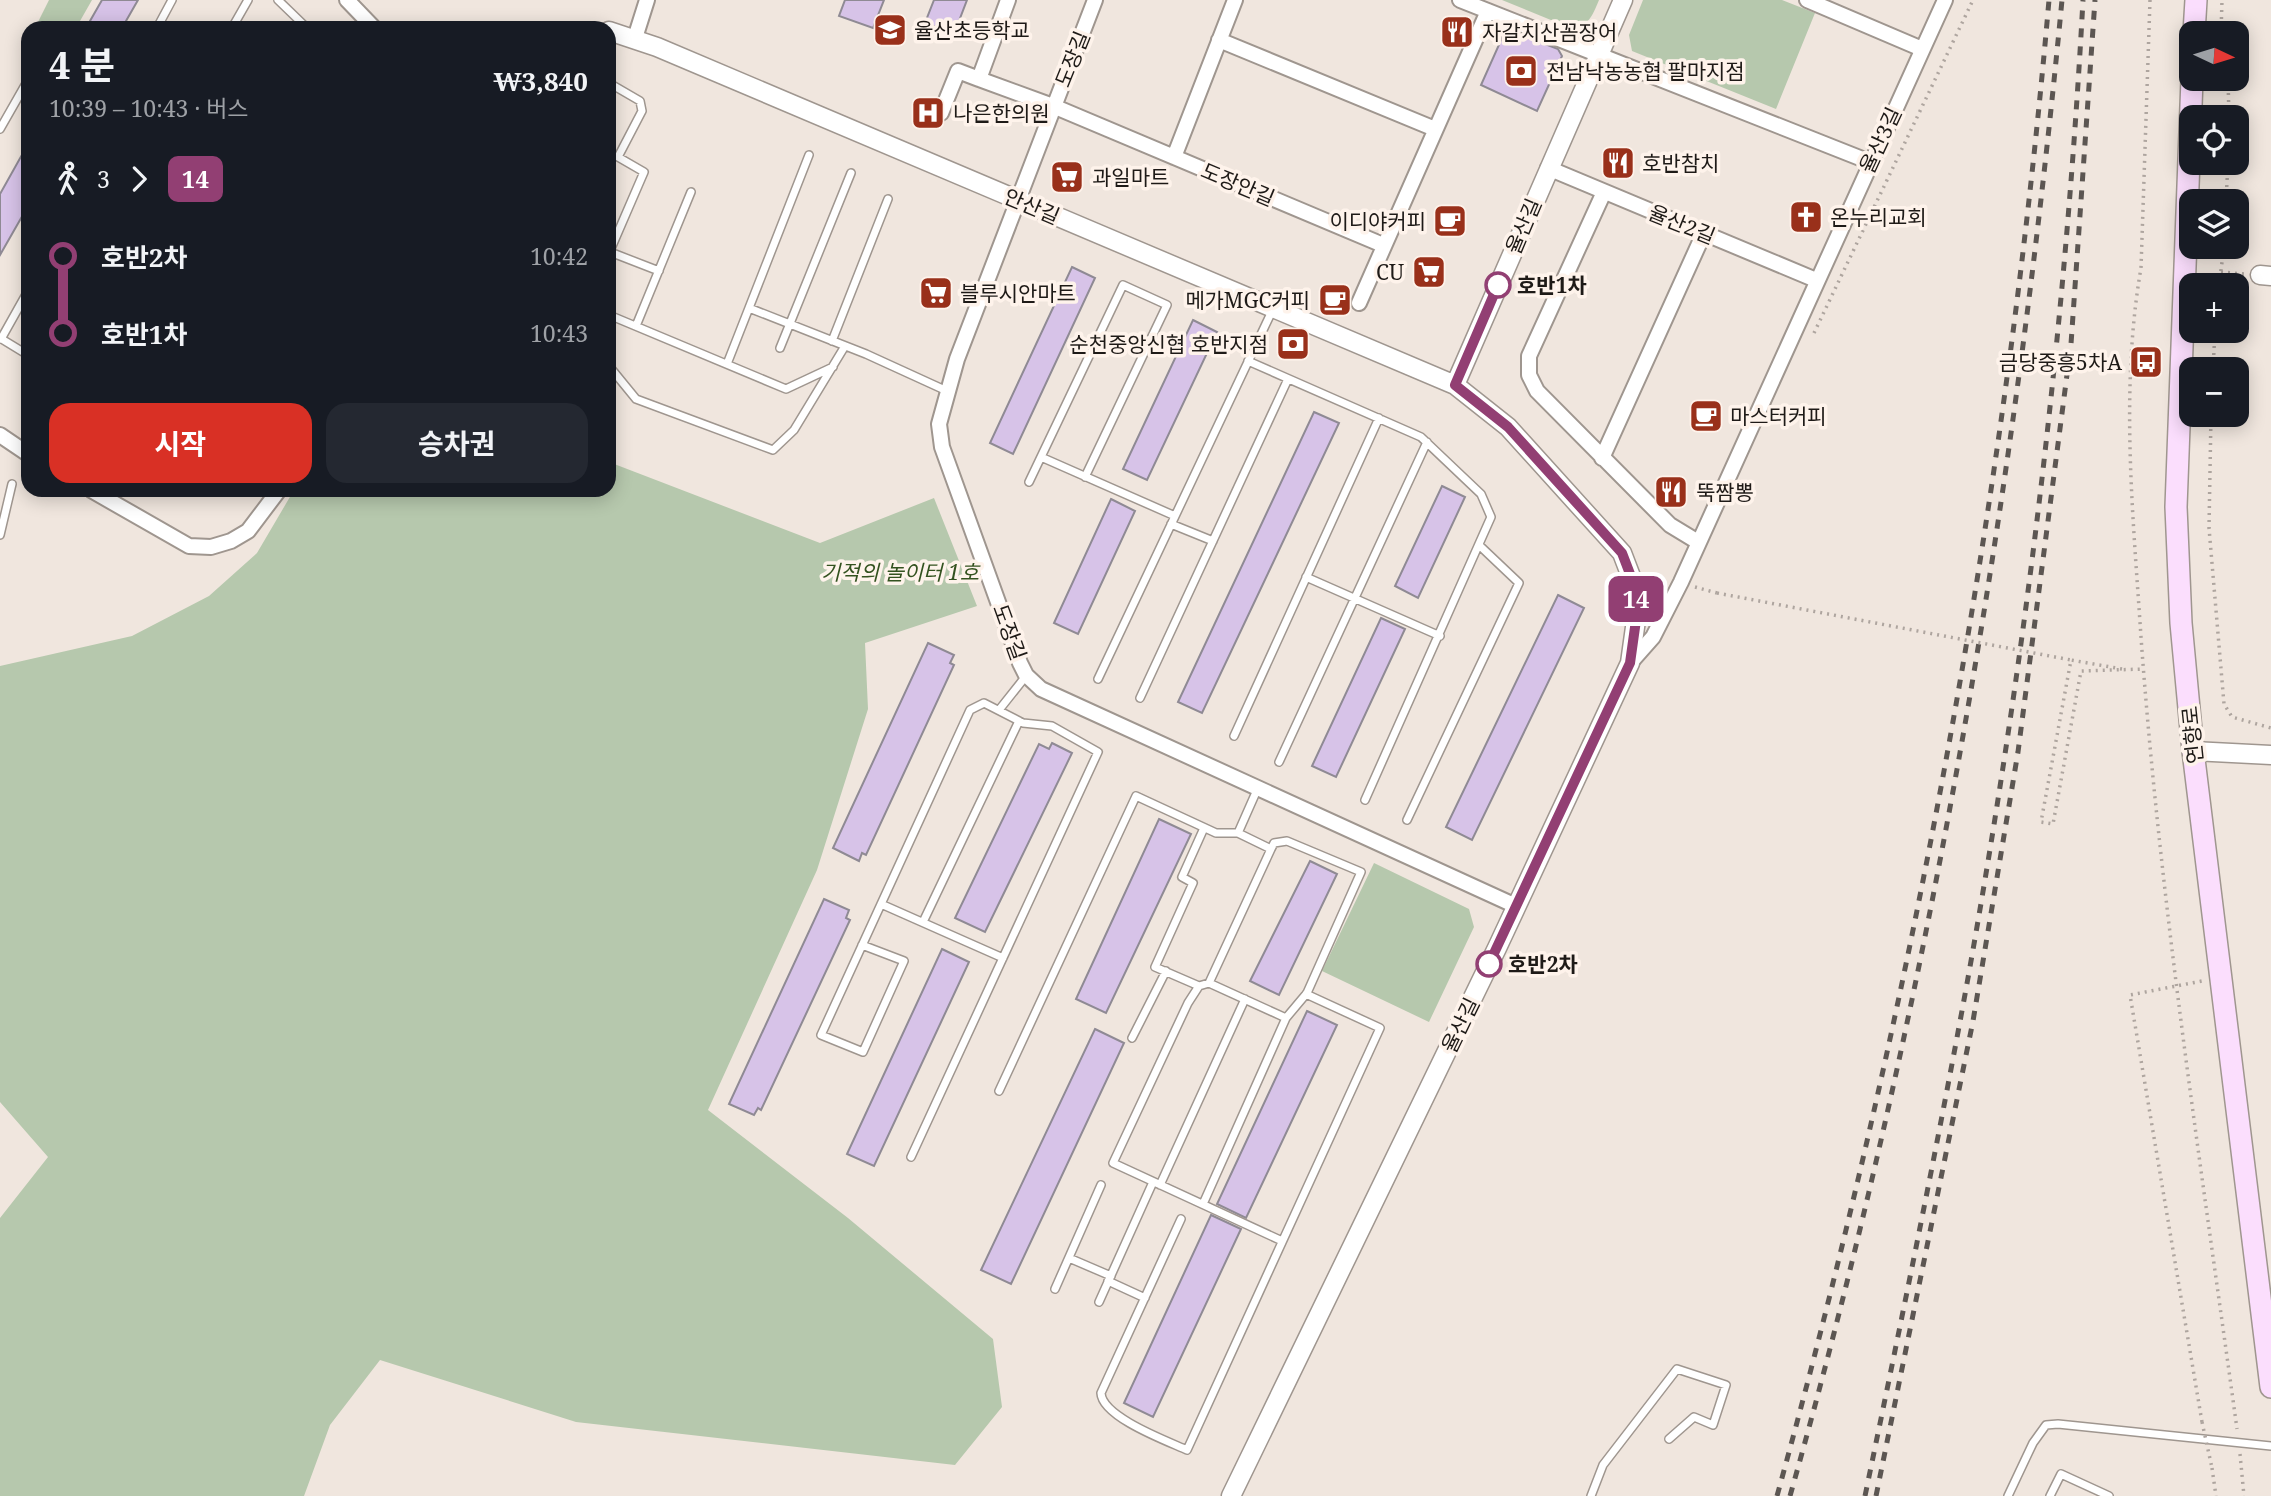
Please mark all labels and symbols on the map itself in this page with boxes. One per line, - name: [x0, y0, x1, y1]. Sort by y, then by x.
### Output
- school or university icon: 율산초등학교: [871, 11, 909, 49]
- restaurant icon: 자갈치산꼼장어: [1438, 13, 1476, 51]
- place label: 율산초등학교: [914, 16, 1030, 44]
- place label: 자갈치산꼼장어: [1482, 18, 1617, 46]
- north arrow: [2179, 21, 2249, 91]
- street label: 도장길: [1048, 27, 1096, 91]
- bank icon: 전남낙농농협 팔마지점: [1502, 52, 1540, 90]
- place label: 전남낙농농협 팔마지점: [1546, 57, 1745, 85]
- hospital icon: 나은한의원: [909, 94, 947, 132]
- place label: 나은한의원: [953, 99, 1050, 127]
- street label: 율산3길: [1853, 102, 1907, 178]
- restaurant icon: 호반참치: [1599, 144, 1637, 182]
- place label: 호반참치: [1642, 149, 1719, 177]
- street label: 도장안길: [1197, 156, 1279, 212]
- supermarket icon: 과일마트: [1048, 158, 1086, 196]
- place label: 과일마트: [1092, 163, 1169, 191]
- street label: 안산길: [1000, 182, 1064, 230]
- street label: 율산길: [1499, 194, 1547, 258]
- street label: 율산2길: [1644, 198, 1720, 250]
- church icon: 온누리교회: [1787, 198, 1825, 236]
- cafe icon: 이디야커피: [1431, 202, 1469, 240]
- place label: 온누리교회: [1830, 203, 1927, 231]
- place label: 이디야커피: [1329, 207, 1426, 235]
- supermarket icon: CU: [1410, 253, 1448, 291]
- place label: CU: [1376, 258, 1404, 286]
- place label: 호반1차: [1517, 271, 1587, 299]
- marker: 호반1차: [1485, 272, 1511, 298]
- supermarket icon: 블루시안마트: [917, 274, 955, 312]
- place label: 블루시안마트: [960, 279, 1076, 307]
- cafe icon: 메가MGC커피: [1316, 281, 1354, 319]
- place label: 메가MGC커피: [1185, 286, 1310, 314]
- bank icon: 순천중앙신협 호반지점: [1274, 325, 1312, 363]
- place label: 순천중앙신협 호반지점: [1069, 330, 1268, 358]
- bus stop icon: 금당중흥5차A: [2127, 343, 2165, 381]
- place label: 금당중흥5차A: [1999, 348, 2122, 376]
- cafe icon: 마스터커피: [1687, 397, 1725, 435]
- place label: 마스터커피: [1730, 402, 1827, 430]
- restaurant icon: 뚝짬뽕: [1652, 473, 1690, 511]
- place label: 뚝짬뽕: [1696, 478, 1754, 506]
- park label: 기적의 놀이터 1호: [821, 558, 981, 586]
- line badge: 14: [1604, 576, 1668, 622]
- street label: 도장길: [987, 600, 1033, 664]
- street label: 연향로: [2175, 705, 2209, 765]
- place label: 호반2차: [1508, 950, 1578, 978]
- marker: 호반2차: [1476, 951, 1502, 977]
- street label: 율산길: [1435, 993, 1485, 1057]

